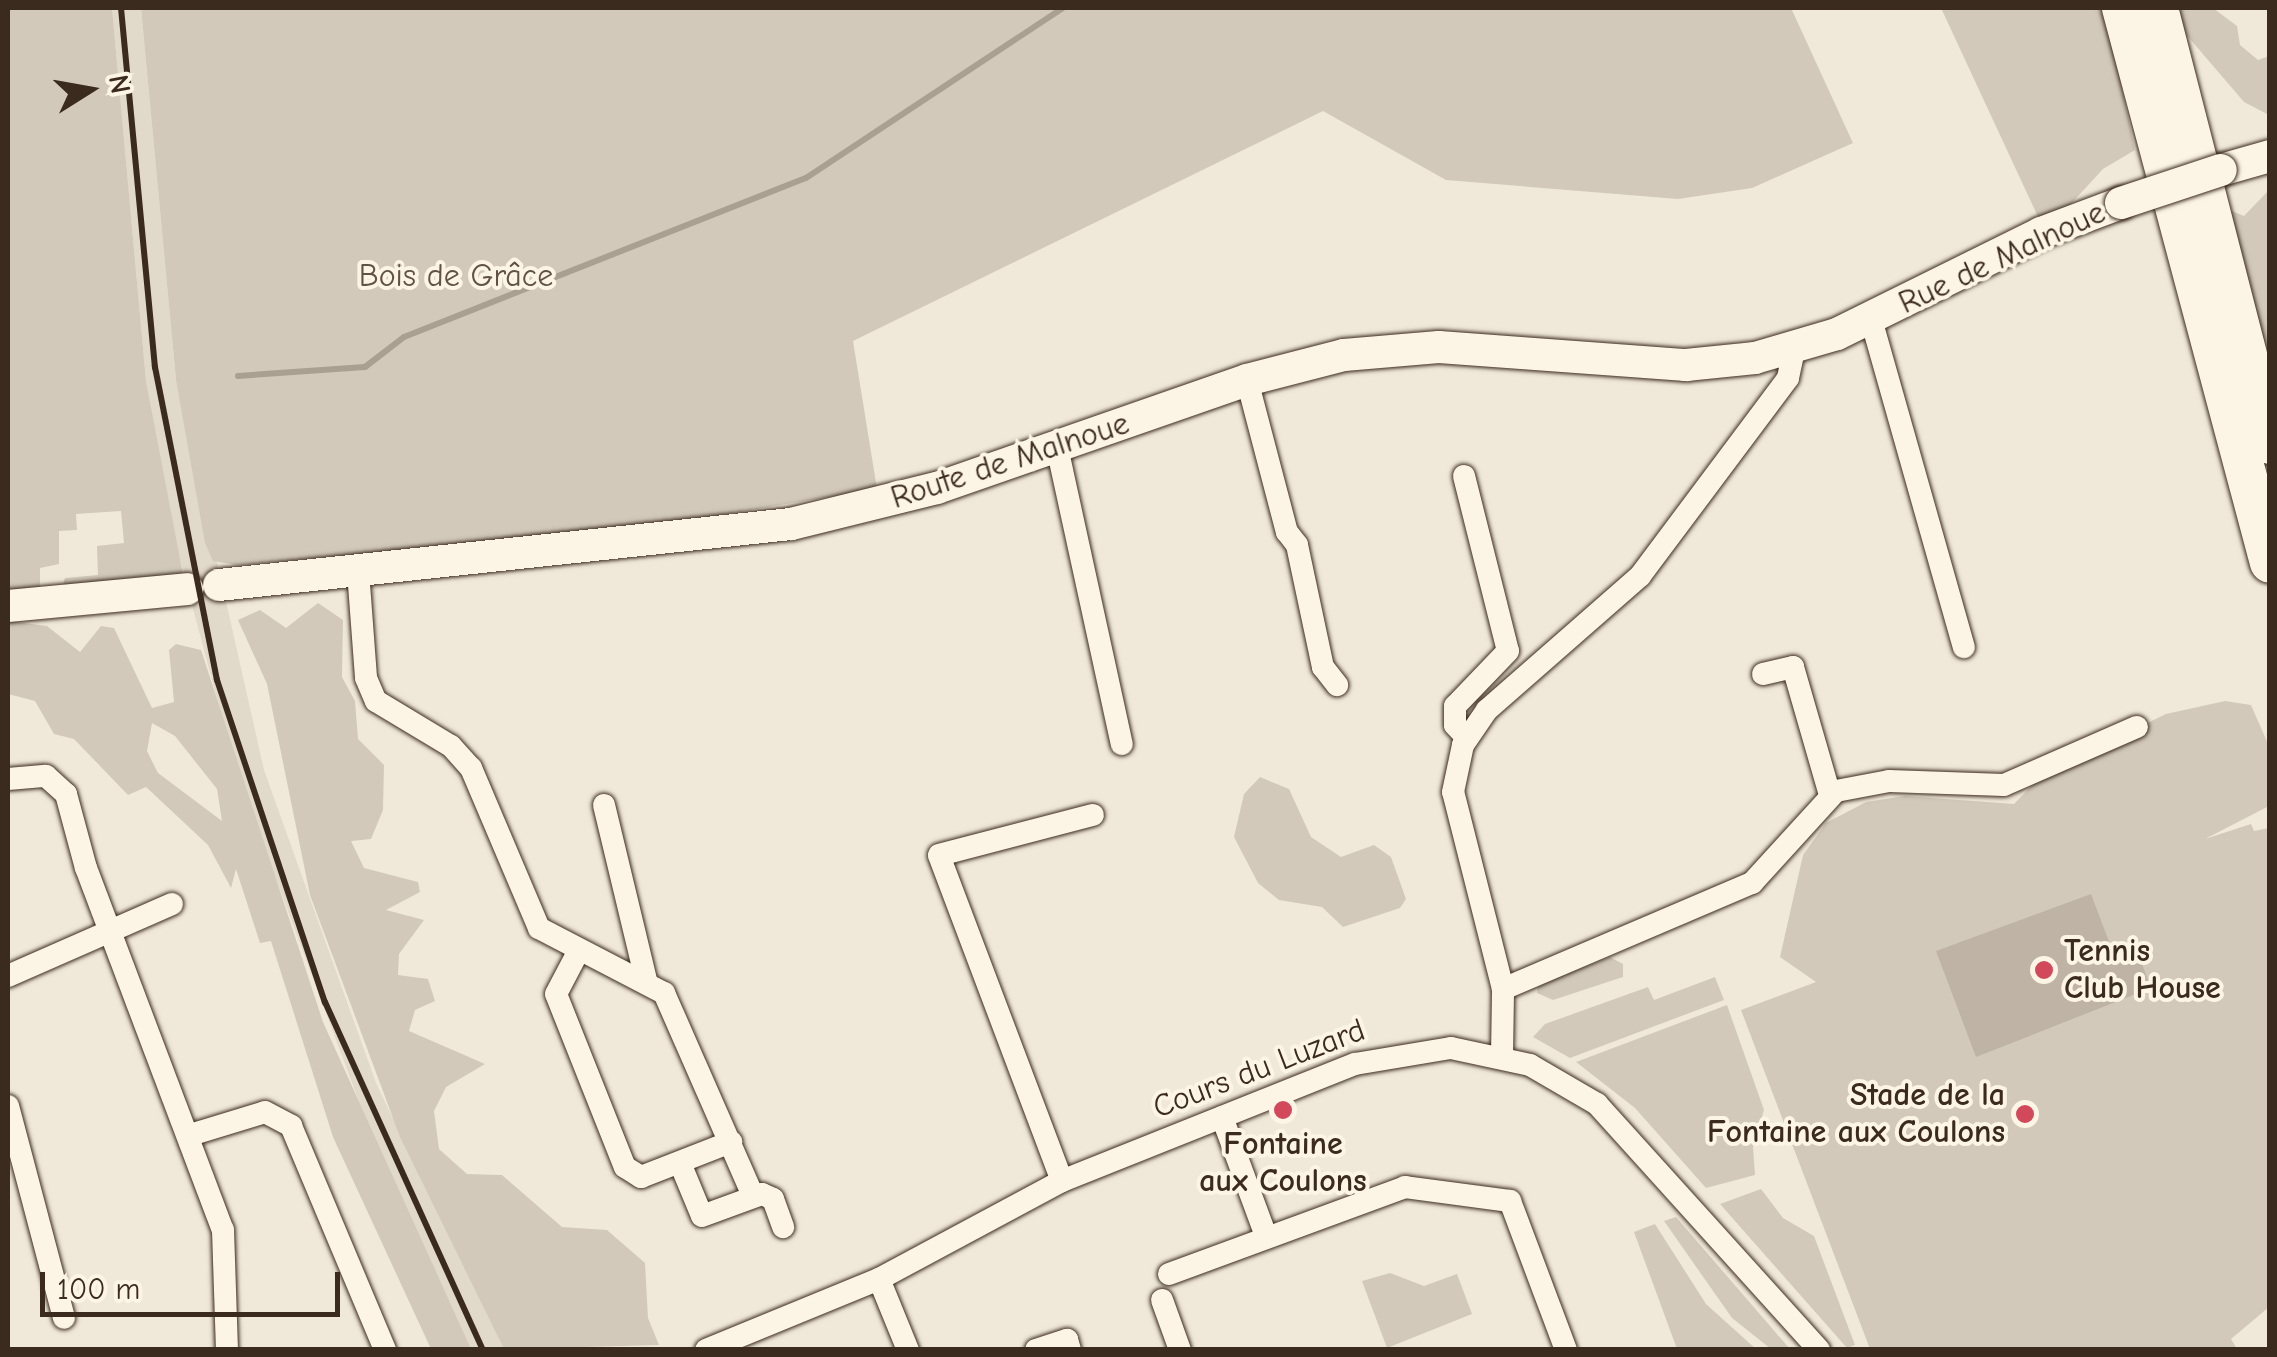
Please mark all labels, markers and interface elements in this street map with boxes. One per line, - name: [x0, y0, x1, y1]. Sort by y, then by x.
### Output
- north arrow: [40, 40, 140, 140]
- text: N: [102, 72, 137, 96]
- street label: Rue de Malnoue: [1893, 193, 2111, 323]
- park label: Bois de Grâce: [359, 257, 553, 295]
- street label: Route de Malnoue: [886, 404, 1134, 518]
- place label: Tennis Club House: [2064, 933, 2221, 1008]
- marker: Tennis Club House: [2033, 959, 2055, 981]
- street label: Cours du Luzard: [1148, 1011, 1370, 1127]
- place label: Stade de la Fontaine aux Coulons: [1707, 1077, 2005, 1152]
- marker: Fontaine aux Coulons: [1272, 1099, 1294, 1121]
- marker: Stade de la Fontaine aux Coulons: [2014, 1103, 2036, 1125]
- place label: Fontaine aux Coulons: [1199, 1126, 1367, 1201]
- scale bar: [45, 1252, 345, 1314]
- text: 100 m: [57, 1272, 140, 1307]

